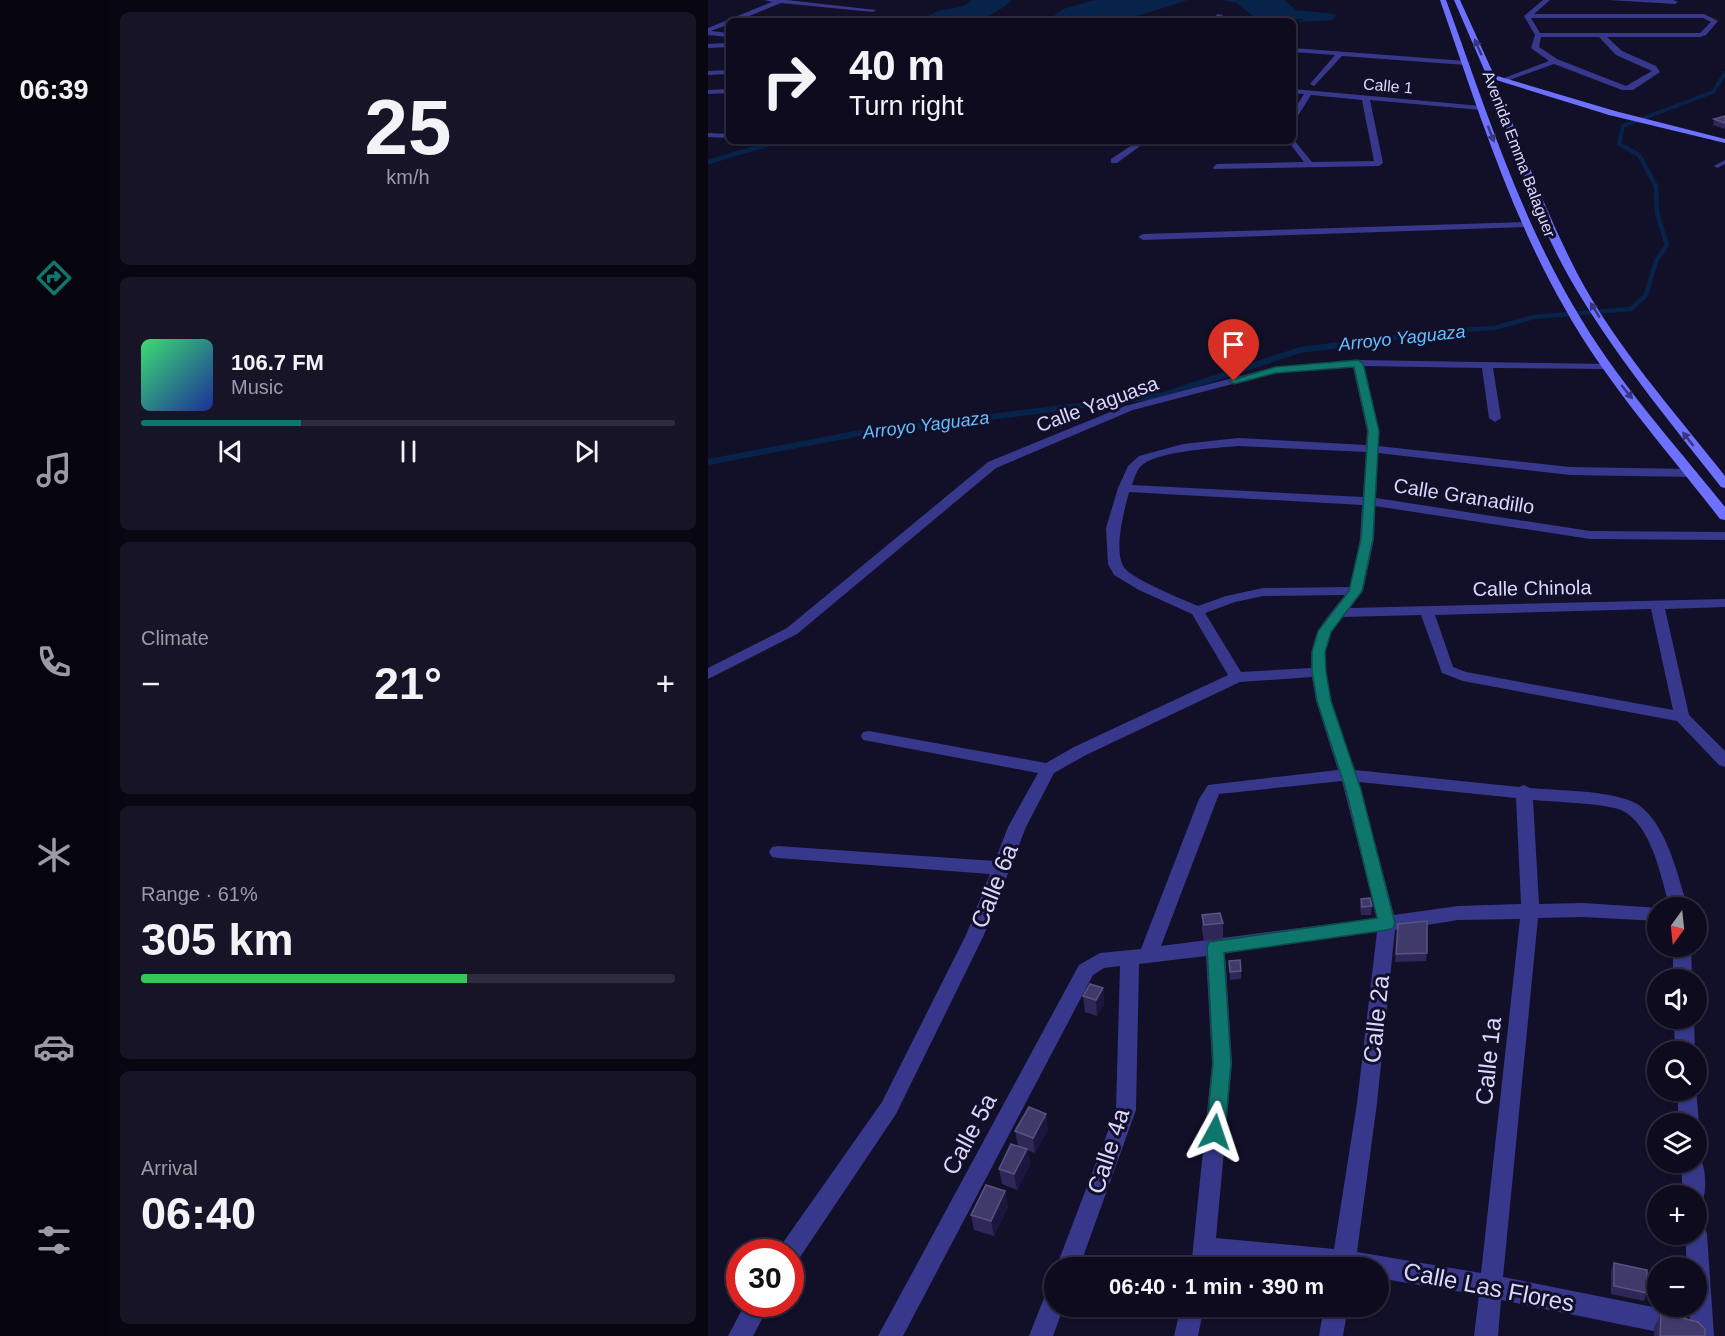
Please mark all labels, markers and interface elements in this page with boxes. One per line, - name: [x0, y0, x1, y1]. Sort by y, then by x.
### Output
- one-way arrow: [1473, 38, 1482, 56]
- icon: right: [750, 42, 828, 120]
- text: 40 m: [849, 42, 945, 89]
- street label: Avenida Emma Balaguer: [1479, 68, 1559, 240]
- text: 06:39: [19, 75, 89, 105]
- street label: Calle 1: [1362, 75, 1414, 97]
- text: 25: [365, 83, 451, 171]
- text: Turn right: [849, 91, 964, 121]
- one-way arrow: [1487, 125, 1496, 143]
- text: km/h: [386, 166, 430, 188]
- icon: directions: [33, 257, 75, 299]
- one-way arrow: [1589, 302, 1600, 319]
- pin: [1208, 319, 1259, 381]
- water label: Arroyo Yaguaza: [1337, 321, 1466, 355]
- icon: arrive: [1217, 328, 1250, 361]
- text: 106.7 FM: [231, 350, 324, 375]
- street label: Calle Yaguasa: [1033, 371, 1162, 436]
- text: Music: [231, 376, 283, 398]
- one-way arrow: [1621, 385, 1633, 400]
- water label: Arroyo Yaguaza: [861, 407, 990, 443]
- one-way arrow: [1682, 431, 1695, 447]
- icon: previous: [214, 435, 247, 468]
- icon: pause: [392, 435, 425, 468]
- icon: next: [570, 435, 603, 468]
- icon: music: [33, 449, 75, 491]
- street label: Calle Granadillo: [1392, 474, 1536, 518]
- street label: Calle Chinola: [1472, 576, 1593, 600]
- text: Climate: [141, 627, 209, 649]
- icon: phone: [33, 641, 75, 683]
- text: 21°: [374, 658, 442, 709]
- text: −: [141, 665, 160, 702]
- text: +: [656, 665, 675, 702]
- icon: climate: [33, 834, 75, 876]
- street label: Calle 6a: [965, 840, 1023, 932]
- text: Range · 61%: [141, 883, 258, 905]
- north arrow: [1647, 897, 1707, 957]
- map controls: [1647, 897, 1707, 1317]
- text: 305 km: [141, 914, 294, 965]
- button: sound: [1647, 969, 1707, 1029]
- street label: Calle 2a: [1358, 973, 1394, 1064]
- street label: Calle 1a: [1470, 1015, 1506, 1106]
- icon: car: [33, 1026, 75, 1068]
- button: search: [1647, 1041, 1707, 1101]
- street label: Calle 5a: [936, 1088, 1002, 1179]
- position arrow: [1183, 1100, 1247, 1164]
- street label: Calle 4a: [1082, 1104, 1135, 1197]
- button: layers: [1647, 1113, 1707, 1173]
- text: Arrival: [141, 1157, 198, 1179]
- button: +: [1647, 1185, 1707, 1245]
- text: 06:40: [141, 1188, 256, 1239]
- icon: filters: [33, 1219, 75, 1261]
- speed limit sign: 30: [726, 1239, 804, 1317]
- street label: Calle Las Flores: [1401, 1257, 1577, 1317]
- button: −: [1647, 1257, 1707, 1317]
- text: 06:40 · 1 min · 390 m: [1109, 1274, 1324, 1299]

